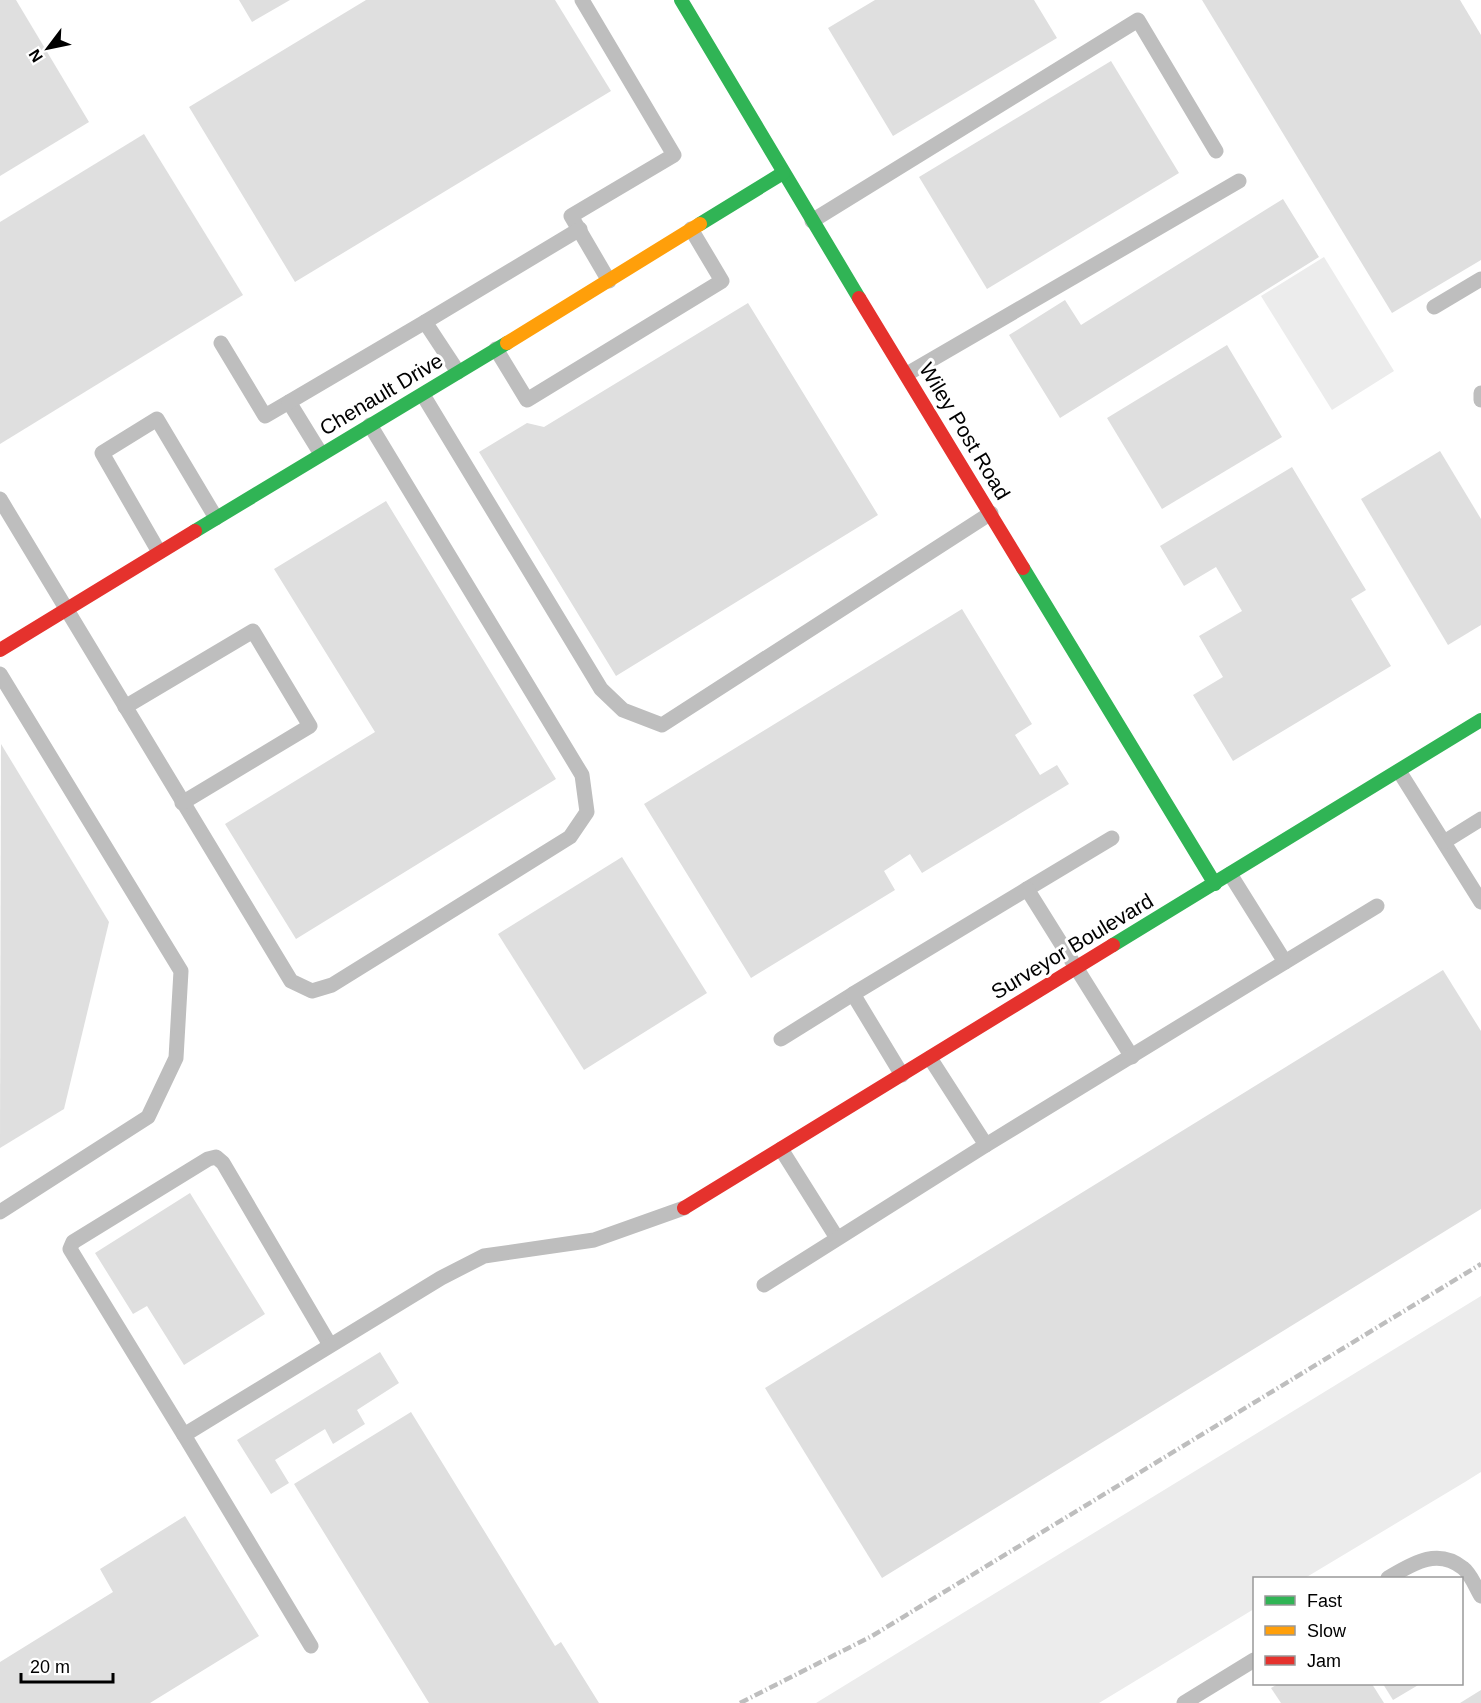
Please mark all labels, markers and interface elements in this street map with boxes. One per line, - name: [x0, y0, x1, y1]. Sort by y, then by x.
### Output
- north arrow: [18, 18, 78, 78]
- text: N: [25, 46, 46, 65]
- street label: Chenault Drive: [316, 348, 446, 440]
- street label: Wiley Post Road: [915, 359, 1015, 503]
- street label: Surveyor Boulevard: [987, 889, 1157, 1003]
- legend: [1253, 1577, 1463, 1685]
- text: Fast: [1307, 1591, 1342, 1611]
- text: Slow: [1307, 1621, 1347, 1641]
- scale bar: [21, 1646, 112, 1684]
- text: Jam: [1307, 1651, 1341, 1671]
- text: 20 m: [30, 1657, 70, 1677]

